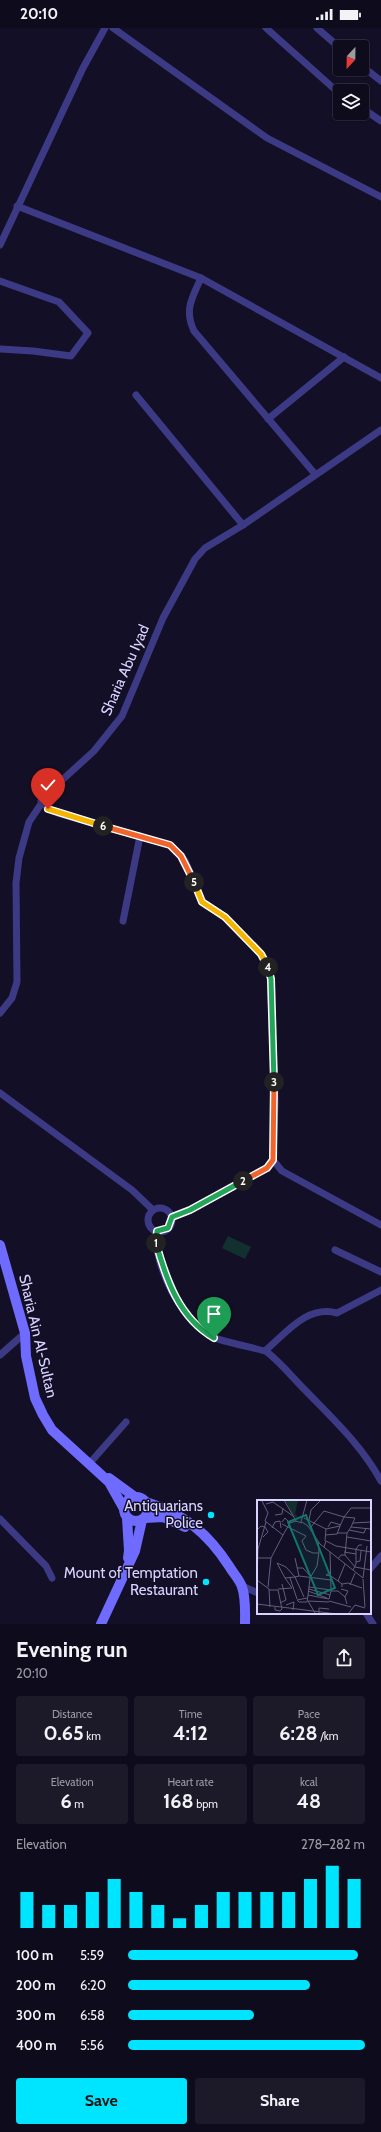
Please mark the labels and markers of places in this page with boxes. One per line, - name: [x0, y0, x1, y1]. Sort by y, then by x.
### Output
- pin: [31, 768, 65, 809]
- pin: 6: [93, 816, 113, 836]
- pin: 5: [184, 872, 204, 892]
- pin: 4: [258, 957, 278, 977]
- pin: 3: [264, 1072, 284, 1092]
- pin: 2: [233, 1171, 253, 1191]
- pin: 1: [146, 1233, 166, 1253]
- pin: [197, 1297, 231, 1338]
- place label: Antiquarians Police: [124, 1497, 203, 1532]
- marker: Antiquarians Police: [206, 1510, 216, 1520]
- place label: Mount of Temptation Restaurant: [64, 1564, 198, 1599]
- marker: Mount of Temptation Restaurant: [201, 1577, 211, 1587]

